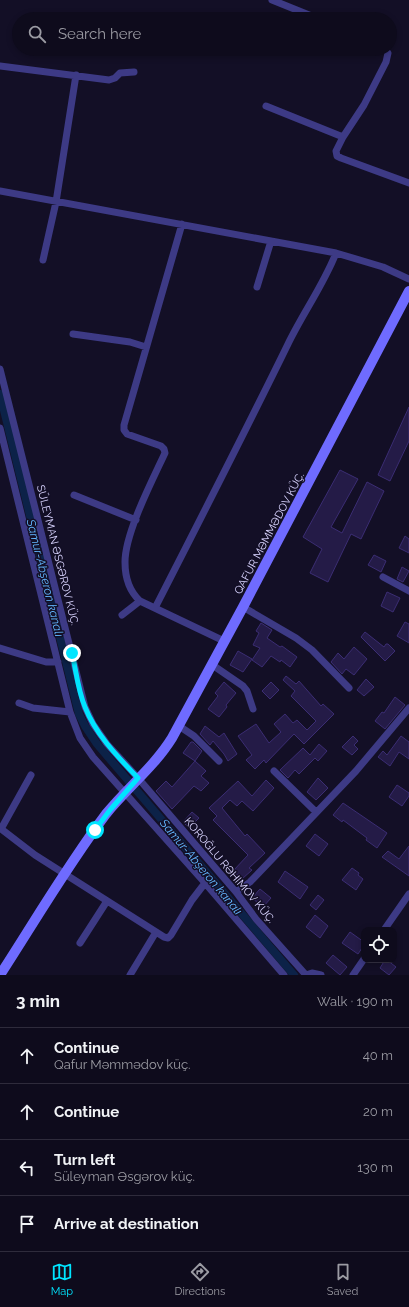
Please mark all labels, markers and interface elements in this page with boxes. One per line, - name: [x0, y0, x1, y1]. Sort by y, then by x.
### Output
- search box: [12, 12, 397, 56]
- icon: search: [26, 23, 48, 45]
- text: Search here: [58, 25, 141, 43]
- street label: QAFUR MƏMMƏDOV KÜÇ.: [232, 470, 307, 596]
- street label: SÜLEYMAN ƏSGƏROV KÜÇ.: [34, 483, 81, 627]
- water label: Samur-Abşeron kanalı: [23, 517, 66, 639]
- route end: [63, 644, 81, 662]
- street label: KOROĞLU RƏHIMOV KÜÇ.: [182, 814, 278, 926]
- water label: Samur-Abşeron kanalı: [156, 816, 245, 918]
- route start: [86, 821, 104, 839]
- map controls: [361, 927, 397, 963]
- button: locate: [361, 927, 397, 963]
- text: 3 min: [16, 991, 60, 1011]
- text: Walk · 190 m: [317, 994, 393, 1009]
- text: Continue: [54, 1039, 119, 1057]
- icon: ahead: [16, 1045, 38, 1067]
- text: 40 m: [363, 1048, 393, 1063]
- text: Qafur Məmmədov küç.: [54, 1057, 190, 1072]
- icon: ahead: [16, 1101, 38, 1123]
- text: Continue: [54, 1103, 119, 1121]
- text: 20 m: [363, 1104, 393, 1119]
- text: Turn left: [54, 1151, 115, 1169]
- icon: left: [16, 1157, 38, 1179]
- text: 130 m: [357, 1160, 393, 1175]
- text: Süleyman Əsgərov küç.: [54, 1169, 195, 1184]
- icon: arrive: [16, 1213, 38, 1235]
- text: Arrive at destination: [54, 1215, 199, 1233]
- tab: Map: [51, 1261, 73, 1298]
- tab: Directions: [175, 1261, 225, 1298]
- tab: Saved: [327, 1261, 358, 1298]

